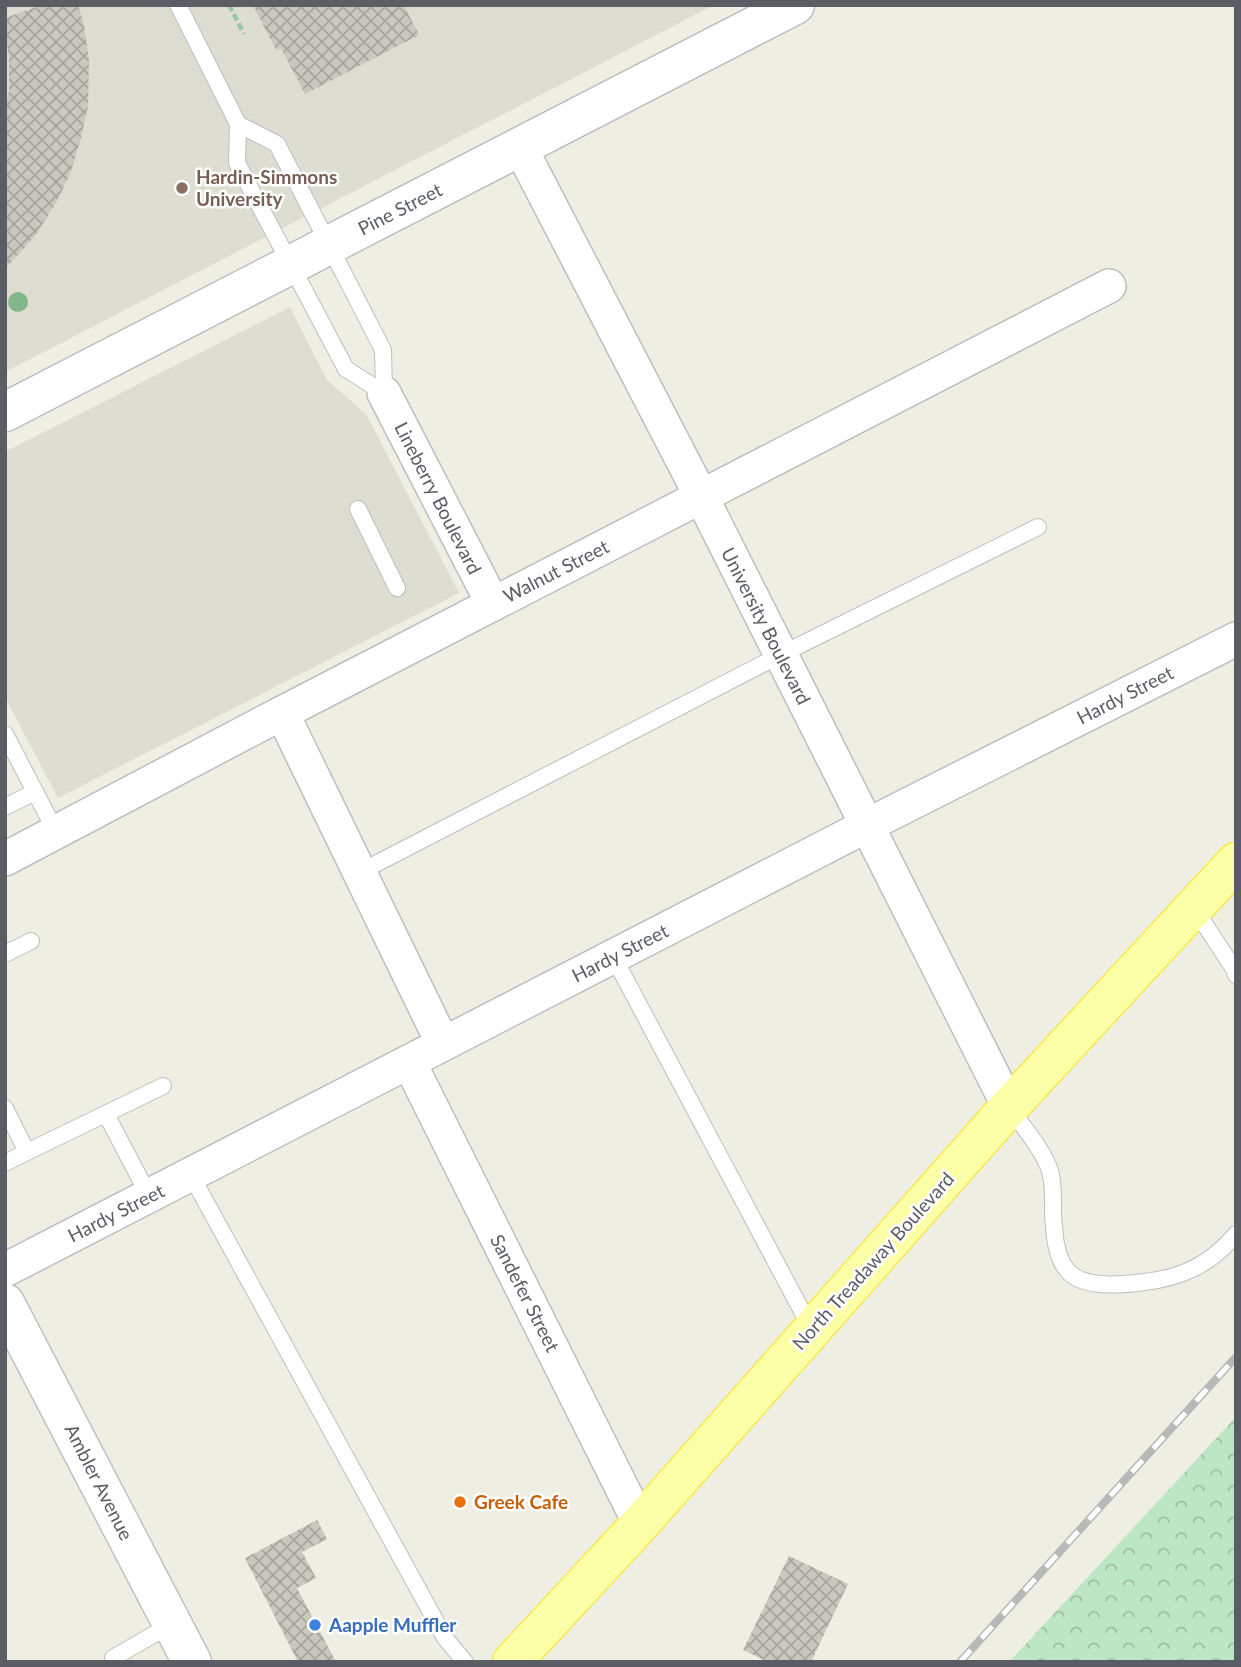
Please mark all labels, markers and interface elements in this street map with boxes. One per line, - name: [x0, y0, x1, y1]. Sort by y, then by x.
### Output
- place label: Hardin-Simmons University: [196, 165, 337, 210]
- street label: Pine Street: [354, 177, 446, 240]
- marker: Hardin-Simmons University: [174, 180, 190, 196]
- street label: Lineberry Boulevard: [390, 418, 487, 578]
- street label: Walnut Street: [499, 534, 613, 607]
- street label: University Boulevard: [717, 543, 816, 708]
- street label: Hardy Street: [1073, 660, 1177, 729]
- street label: Hardy Street: [568, 918, 672, 987]
- street label: North Treadaway Boulevard: [787, 1167, 958, 1354]
- street label: Hardy Street: [64, 1178, 168, 1247]
- street label: Sandefer Street: [486, 1230, 565, 1355]
- street label: Ambler Avenue: [60, 1420, 139, 1544]
- place label: Greek Cafe: [474, 1490, 568, 1513]
- marker: Greek Cafe: [452, 1494, 468, 1510]
- place label: Aapple Muffler: [328, 1613, 457, 1636]
- marker: Aapple Muffler: [307, 1617, 323, 1633]

